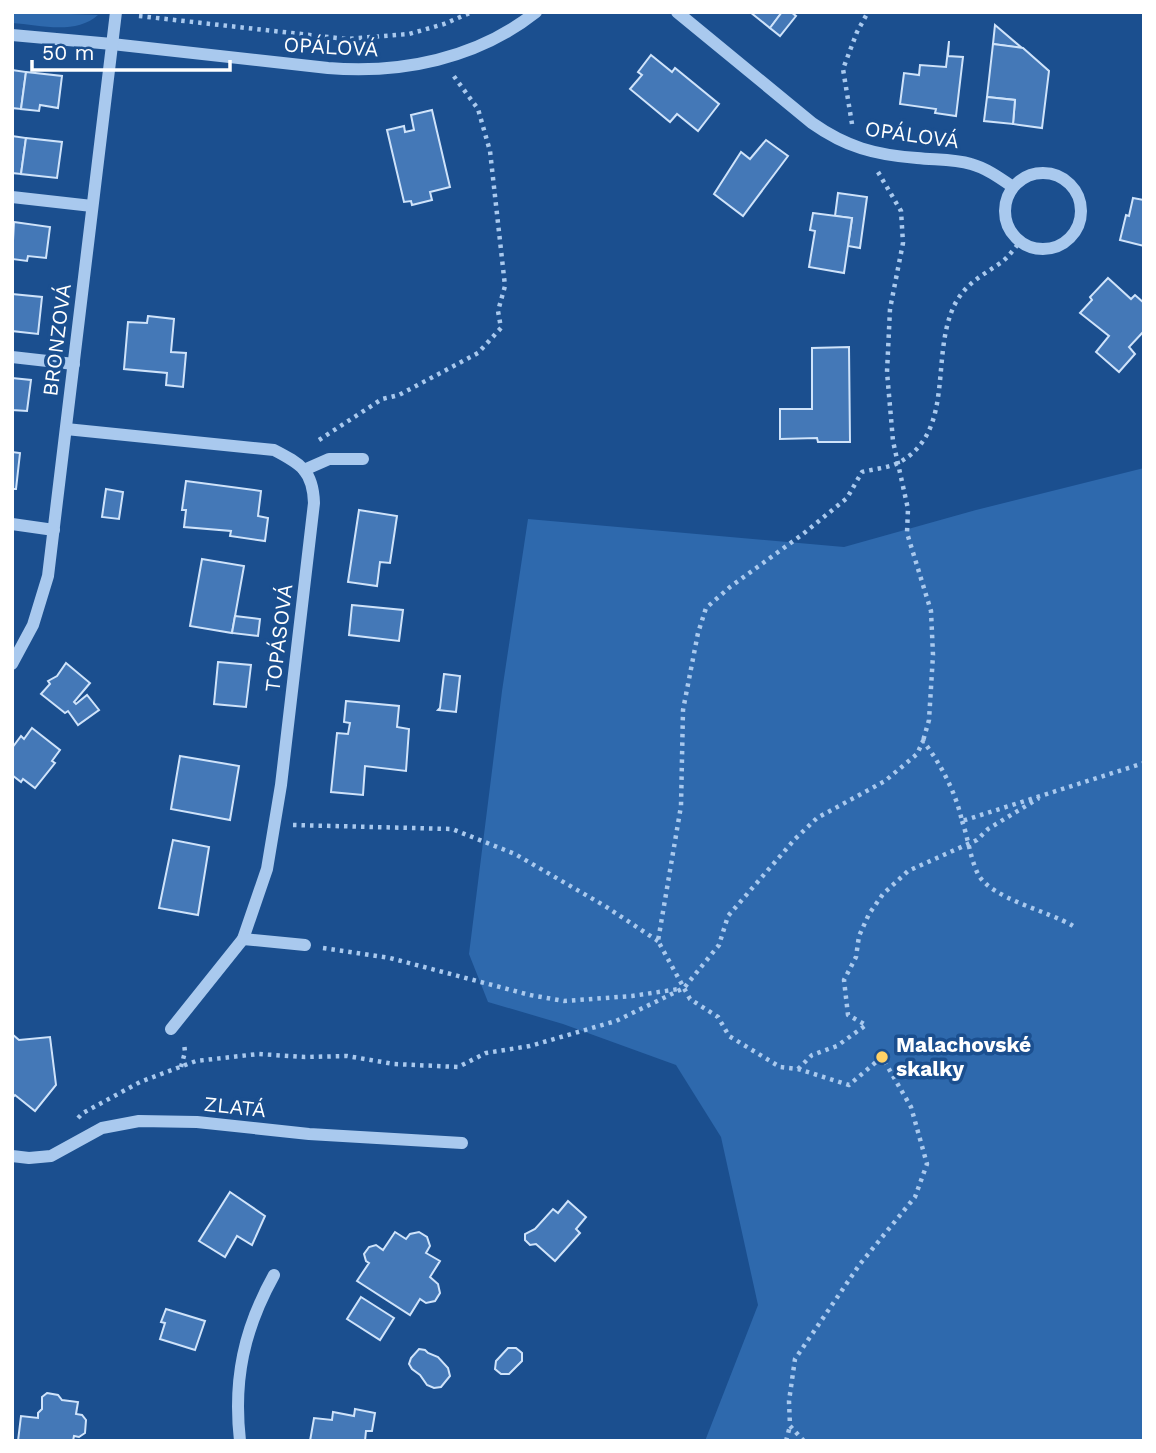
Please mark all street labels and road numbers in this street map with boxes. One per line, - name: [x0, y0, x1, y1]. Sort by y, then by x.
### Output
- street label: OPÁLOVÁ: [283, 32, 379, 61]
- street label: OPÁLOVÁ: [863, 116, 961, 154]
- street label: BRONZOVÁ: [37, 282, 76, 398]
- street label: TOPÁSOVÁ: [259, 582, 298, 693]
- street label: ZLATÁ: [203, 1091, 268, 1122]

